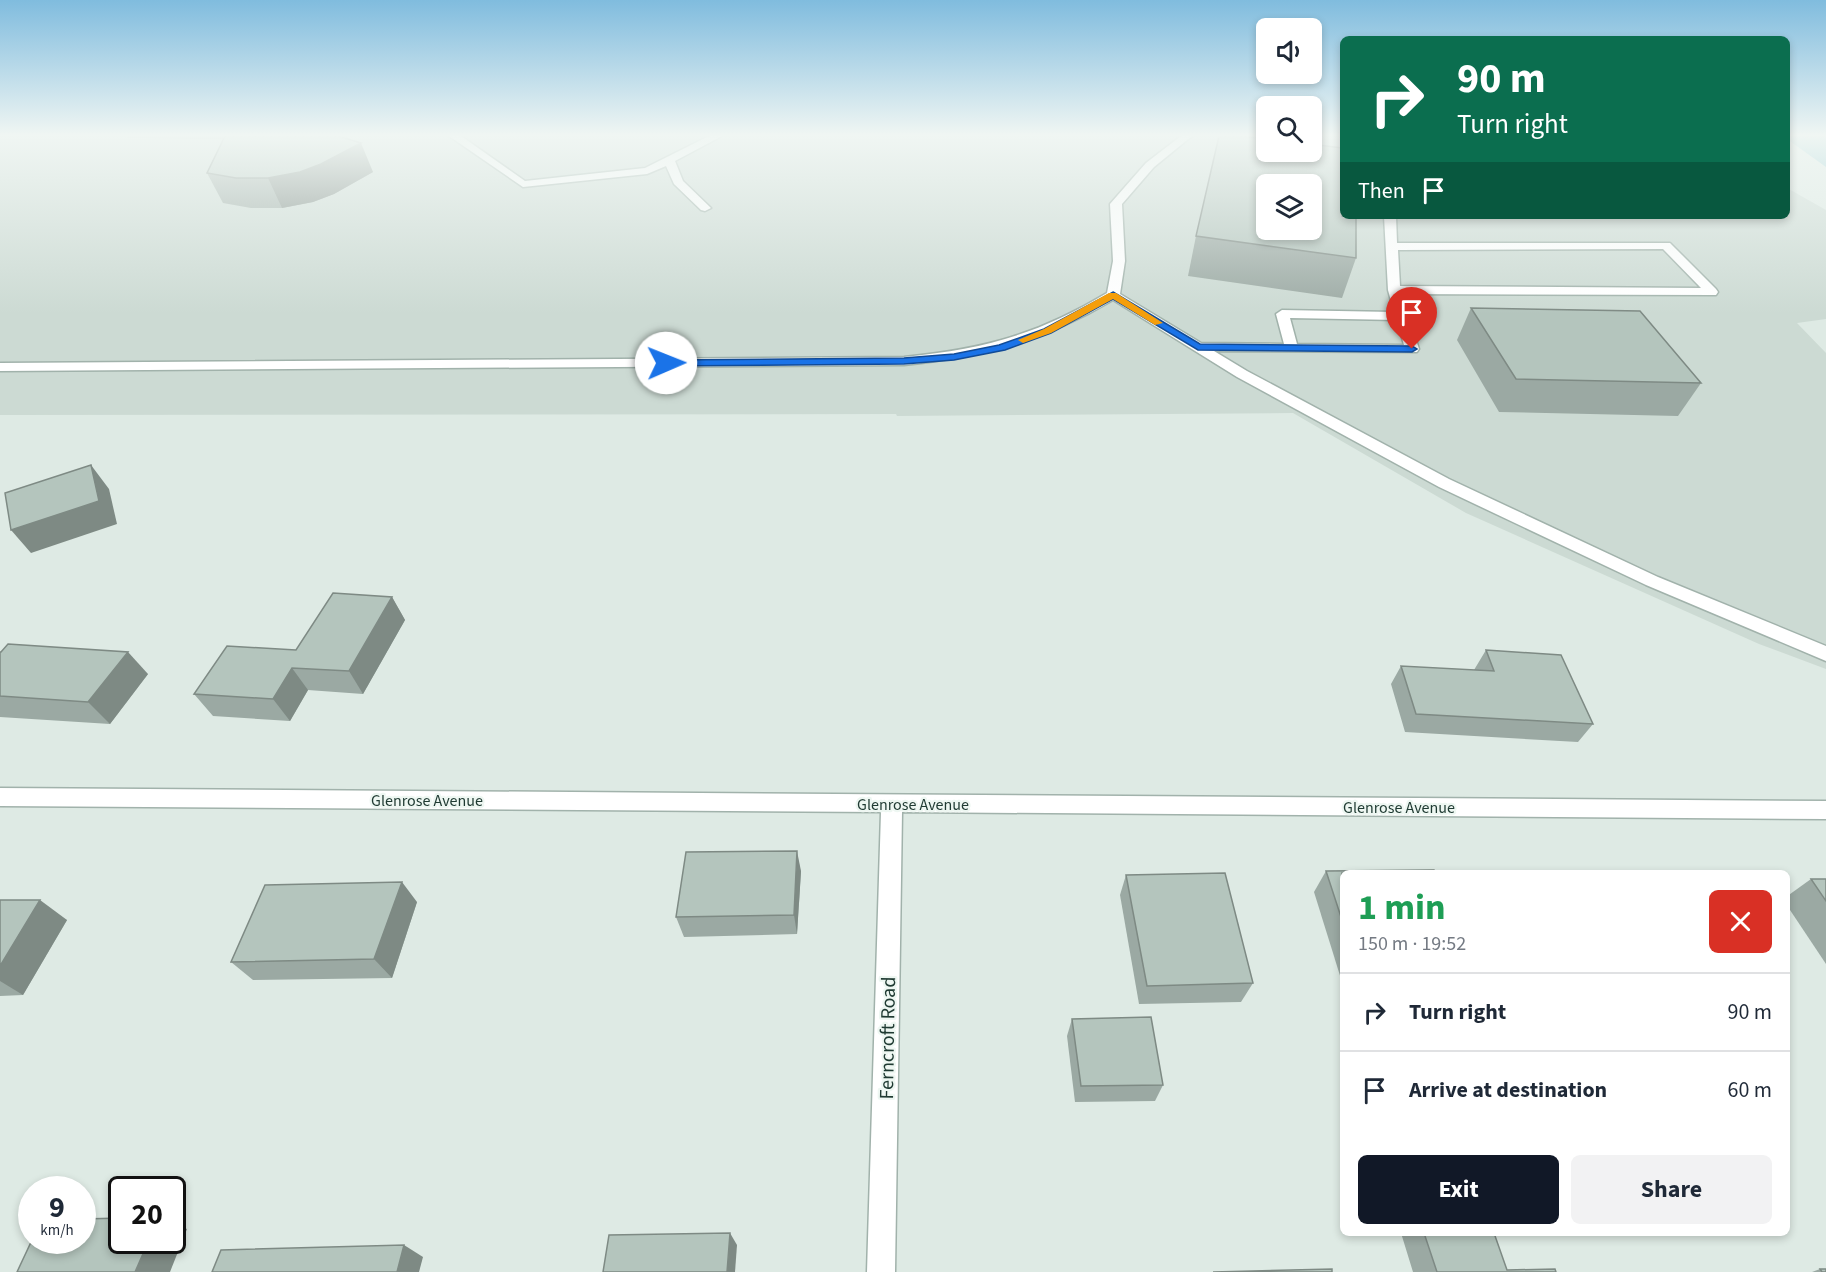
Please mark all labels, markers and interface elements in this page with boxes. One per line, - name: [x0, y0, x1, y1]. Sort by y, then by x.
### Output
- map controls: [1256, 18, 1322, 240]
- button: sound: [1256, 18, 1322, 84]
- text: 90 m: [1457, 49, 1546, 109]
- icon: right: [1358, 60, 1436, 138]
- button: search: [1256, 96, 1322, 162]
- text: Turn right: [1457, 105, 1568, 144]
- button: layers: [1256, 174, 1322, 240]
- icon: arrive: [1417, 174, 1450, 207]
- text: Then: [1358, 175, 1405, 207]
- pin: [1386, 287, 1437, 349]
- icon: arrive: [1395, 296, 1428, 329]
- position arrow: [634, 331, 698, 395]
- street label: Glenrose Avenue: [371, 790, 483, 812]
- street label: Glenrose Avenue: [857, 794, 969, 816]
- street label: Glenrose Avenue: [1343, 797, 1455, 819]
- text: 1 min: [1358, 882, 1446, 933]
- button: close: [1709, 890, 1772, 953]
- text: 150 m · 19:52: [1358, 930, 1466, 958]
- street label: Ferncroft Road: [873, 976, 903, 1100]
- icon: right: [1358, 996, 1391, 1029]
- text: Turn right: [1409, 996, 1506, 1028]
- text: 90 m: [1727, 996, 1772, 1028]
- icon: arrive: [1358, 1074, 1391, 1107]
- text: Arrive at destination: [1409, 1074, 1607, 1106]
- text: 60 m: [1727, 1074, 1772, 1106]
- button: Exit: [1358, 1155, 1559, 1224]
- button: Share: [1571, 1155, 1772, 1224]
- speed limit sign: 20: [108, 1176, 186, 1254]
- text: 9: [49, 1186, 65, 1229]
- text: km/h: [40, 1220, 74, 1241]

